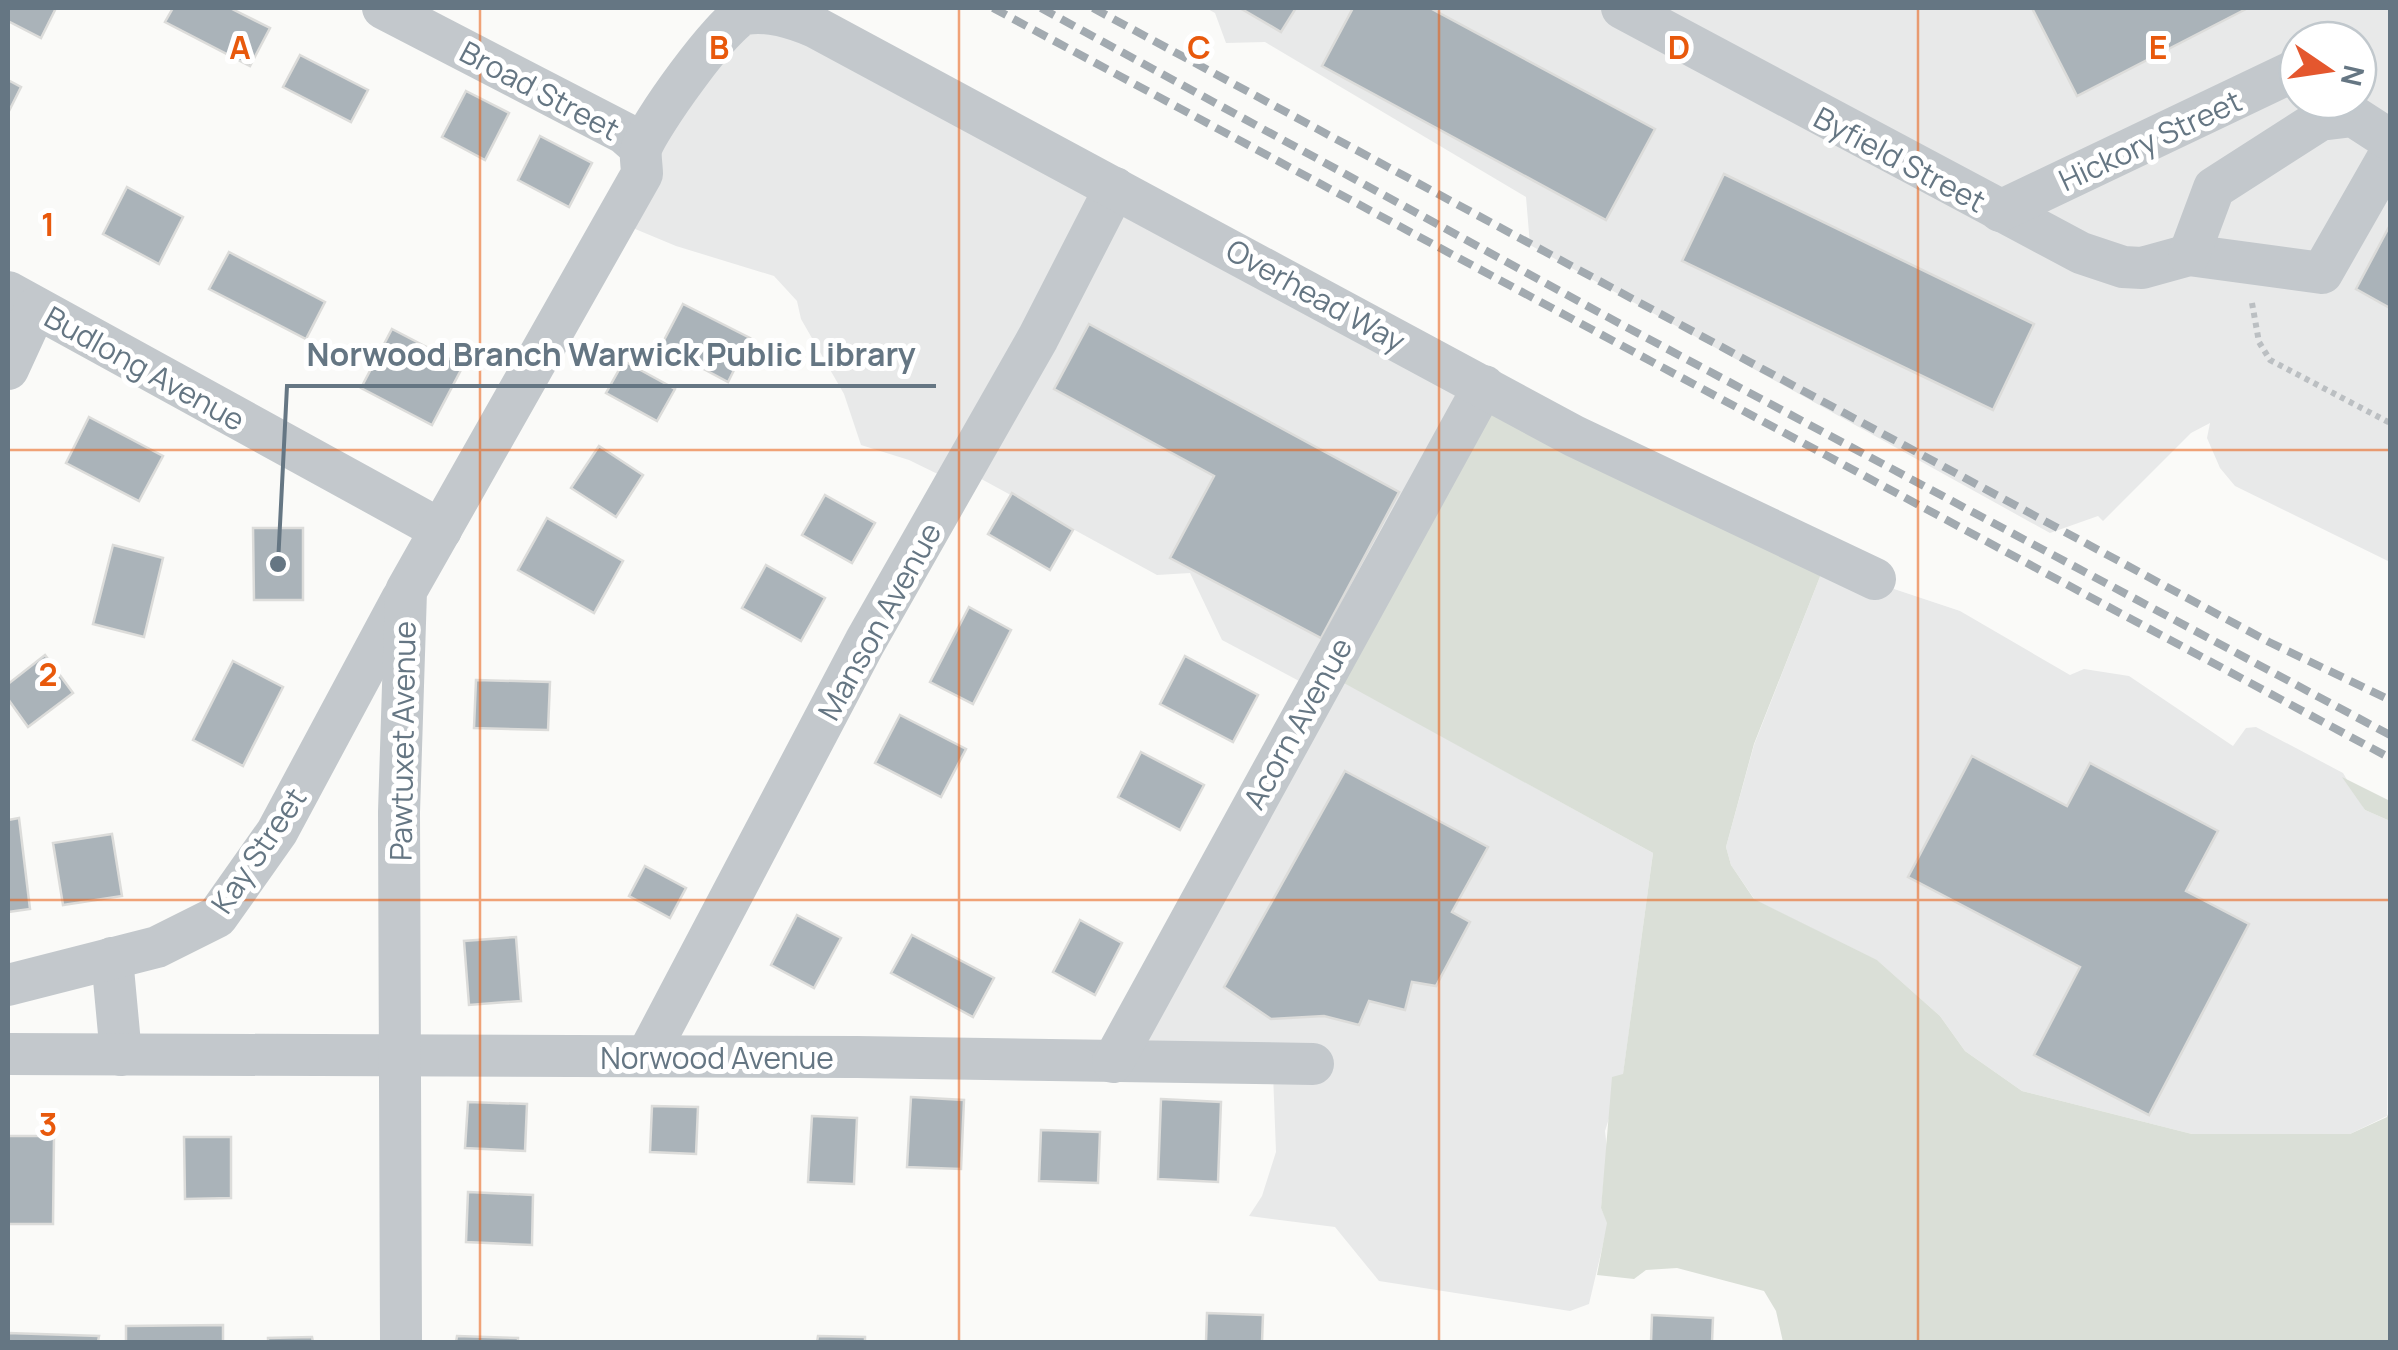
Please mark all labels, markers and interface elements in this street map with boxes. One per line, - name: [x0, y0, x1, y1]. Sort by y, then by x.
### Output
- north arrow: [2278, 20, 2378, 120]
- text: A: [229, 25, 251, 69]
- text: B: [709, 25, 729, 69]
- text: C: [1187, 25, 1211, 69]
- text: D: [1668, 25, 1690, 69]
- text: E: [2149, 25, 2167, 69]
- street label: Broad Street: [453, 31, 627, 149]
- text: N: [2333, 62, 2374, 90]
- street label: Hickory Street: [2052, 80, 2248, 200]
- street label: Byfield Street: [1807, 97, 1993, 221]
- text: 1: [41, 202, 55, 246]
- street label: Overhead Way: [1219, 229, 1413, 361]
- street label: Budlong Avenue: [38, 296, 252, 440]
- callout: Norwood Branch Warwick Public Library: [287, 324, 936, 386]
- text: Norwood Branch Warwick Public Library: [306, 332, 916, 376]
- street label: Manson Avenue: [808, 515, 950, 727]
- street label: Pawtuxet Avenue: [379, 621, 425, 861]
- street label: Acorn Avenue: [1233, 630, 1361, 816]
- text: 2: [38, 652, 58, 696]
- street label: Kay Street: [201, 779, 315, 921]
- street label: Norwood Avenue: [600, 1037, 834, 1078]
- text: 3: [39, 1102, 57, 1146]

